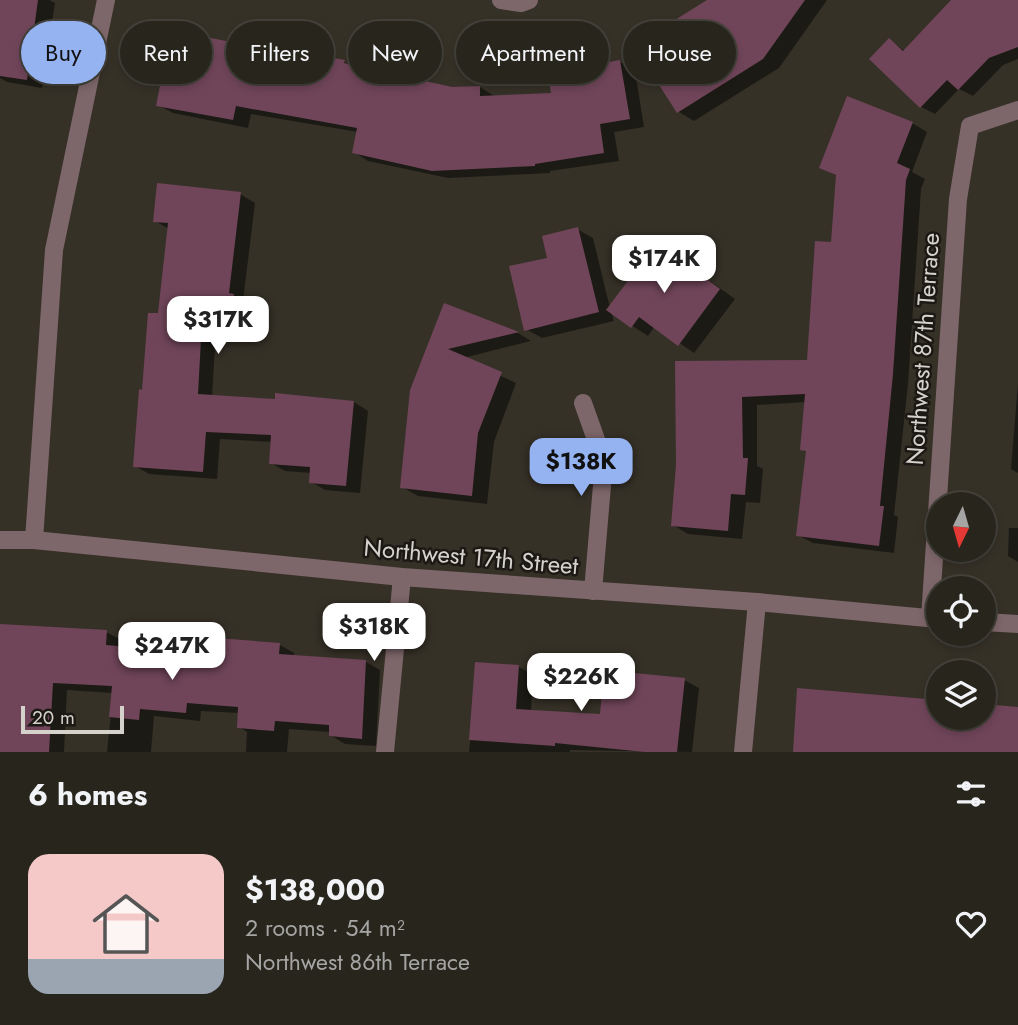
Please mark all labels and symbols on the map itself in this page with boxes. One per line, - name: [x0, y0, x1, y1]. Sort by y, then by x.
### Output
- street label: Northwest 87th Terrace: [897, 232, 948, 466]
- pin: $174K: [615, 236, 713, 295]
- pin: $317K: [169, 296, 267, 356]
- pin: $138K: [532, 438, 630, 498]
- north arrow: [926, 492, 996, 562]
- street label: Northwest 17th Street: [362, 530, 580, 583]
- pin: $318K: [325, 604, 423, 663]
- pin: $247K: [123, 622, 221, 682]
- pin: $226K: [532, 654, 630, 713]
- scale bar: [21, 703, 124, 735]

